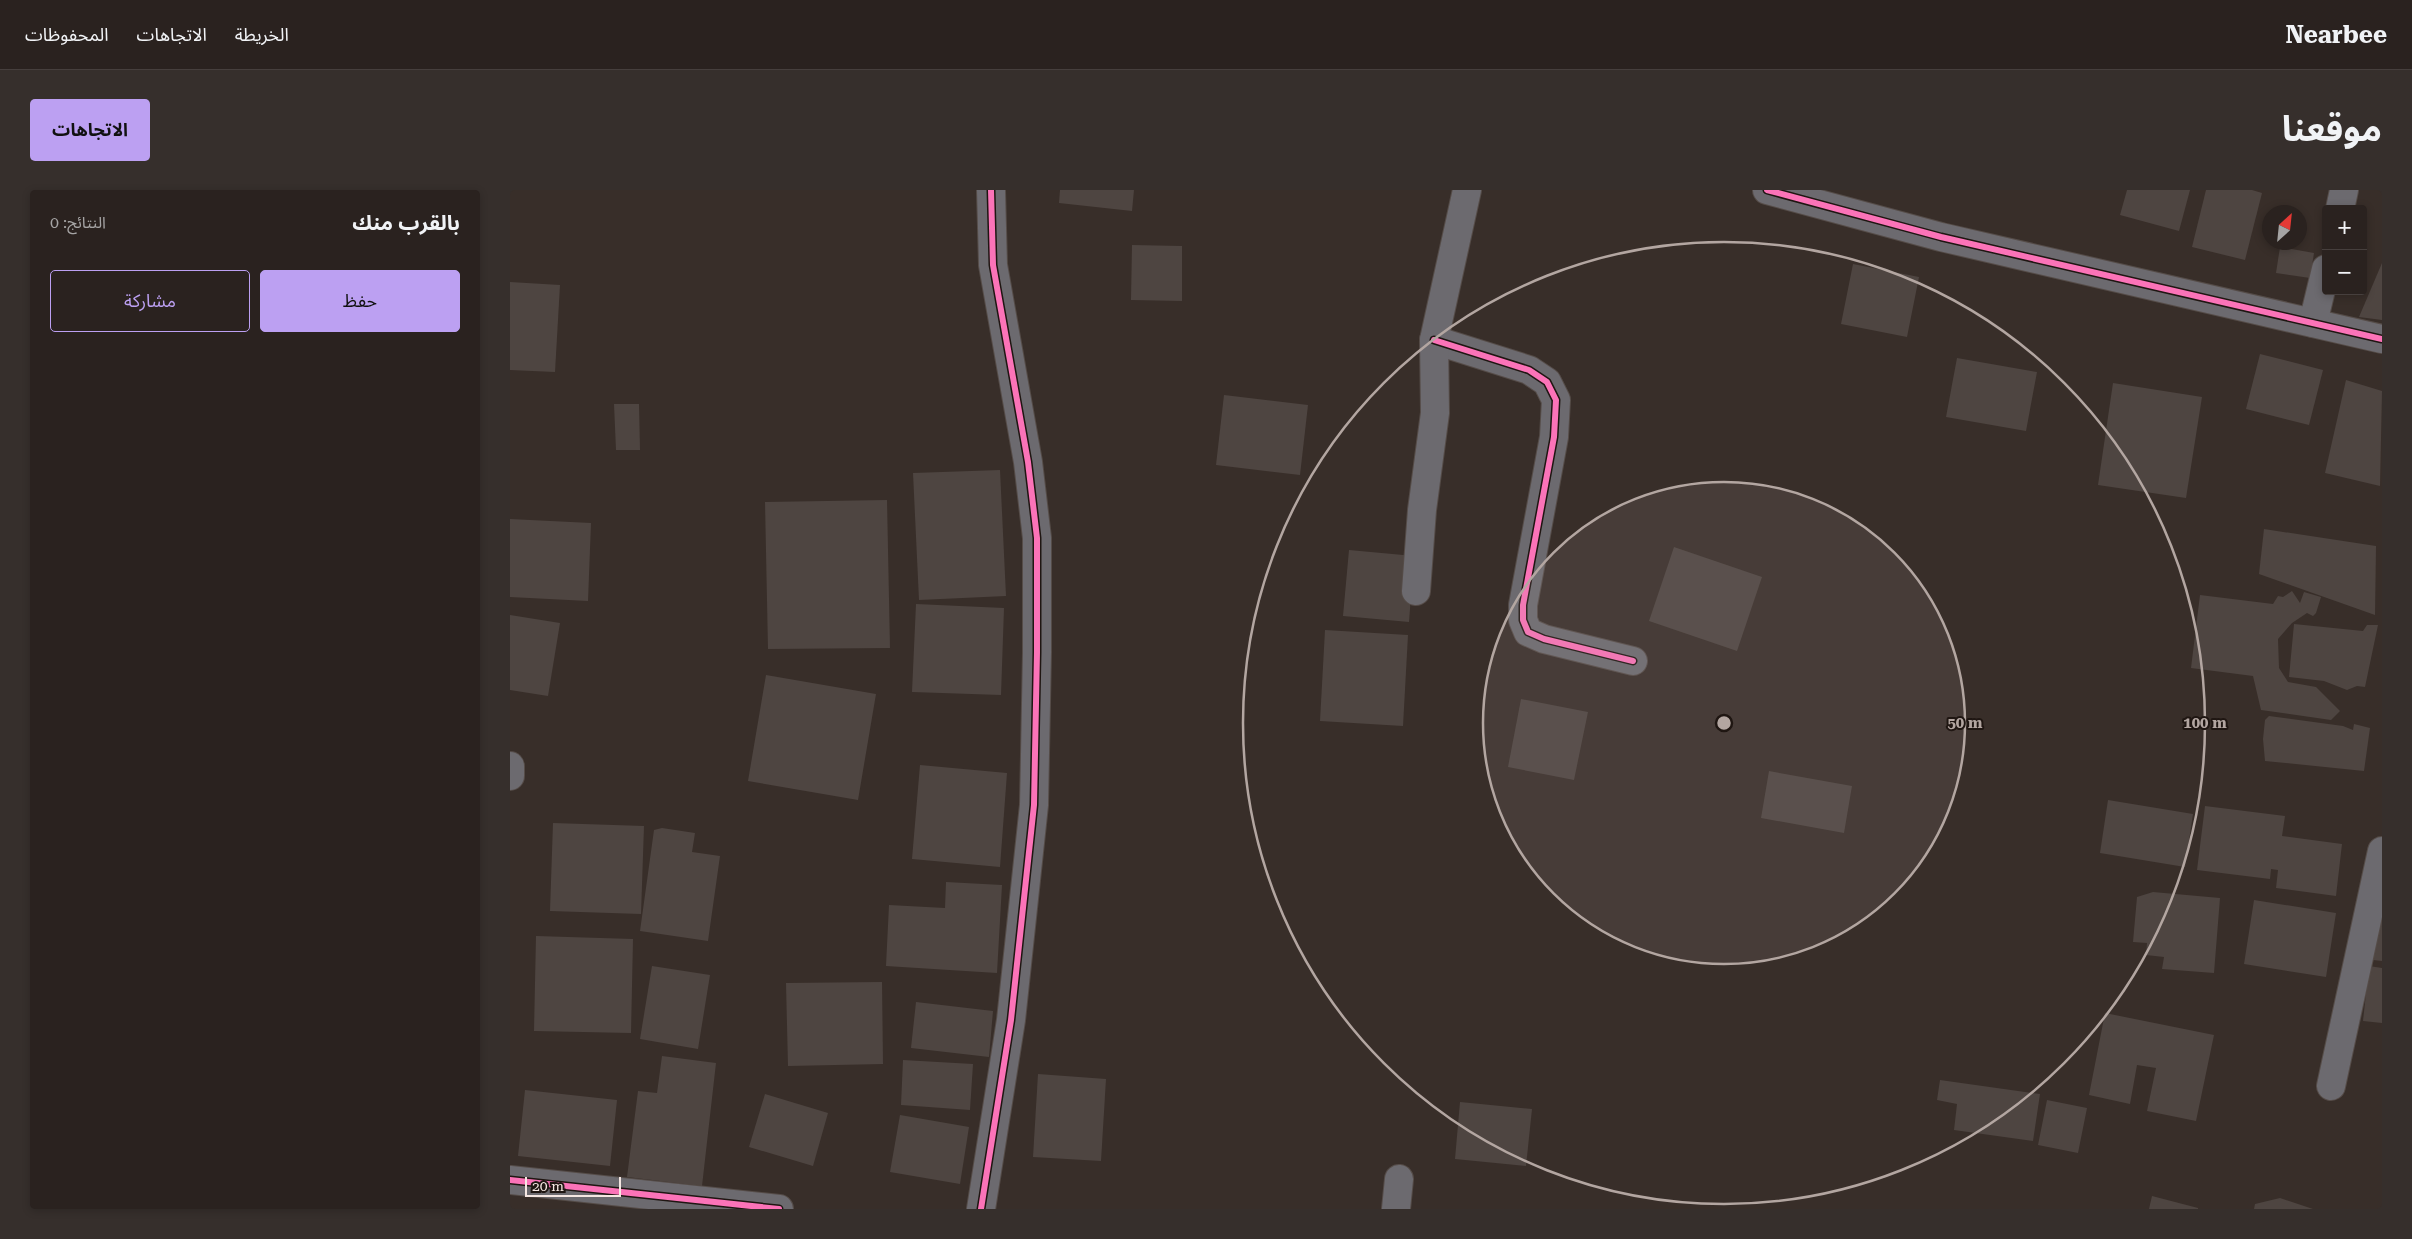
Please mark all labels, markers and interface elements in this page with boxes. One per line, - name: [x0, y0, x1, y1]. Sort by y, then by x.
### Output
- text: Nearbee: [2286, 21, 2387, 49]
- text: المحفوظات: [25, 24, 109, 45]
- text: الاتجاهات: [137, 24, 207, 45]
- text: الخريطة: [235, 24, 289, 45]
- button: الاتجاهات: [30, 99, 150, 161]
- text: موقعنا: [2282, 109, 2382, 150]
- north arrow: [2262, 205, 2307, 250]
- map controls: [2322, 205, 2367, 295]
- button: +: [2322, 205, 2367, 250]
- text: بالقرب منك: [352, 211, 460, 235]
- text: النتائج: 0: [50, 213, 106, 232]
- button: −: [2322, 250, 2367, 295]
- button: مشاركة: [50, 270, 250, 332]
- button: حفظ: [260, 270, 460, 332]
- centre of rings: [1715, 714, 1733, 732]
- text: 50 m: [1947, 714, 1983, 732]
- text: 100 m: [2183, 714, 2227, 732]
- scale bar: [525, 1174, 621, 1197]
- text: 20 m: [532, 1178, 564, 1194]

